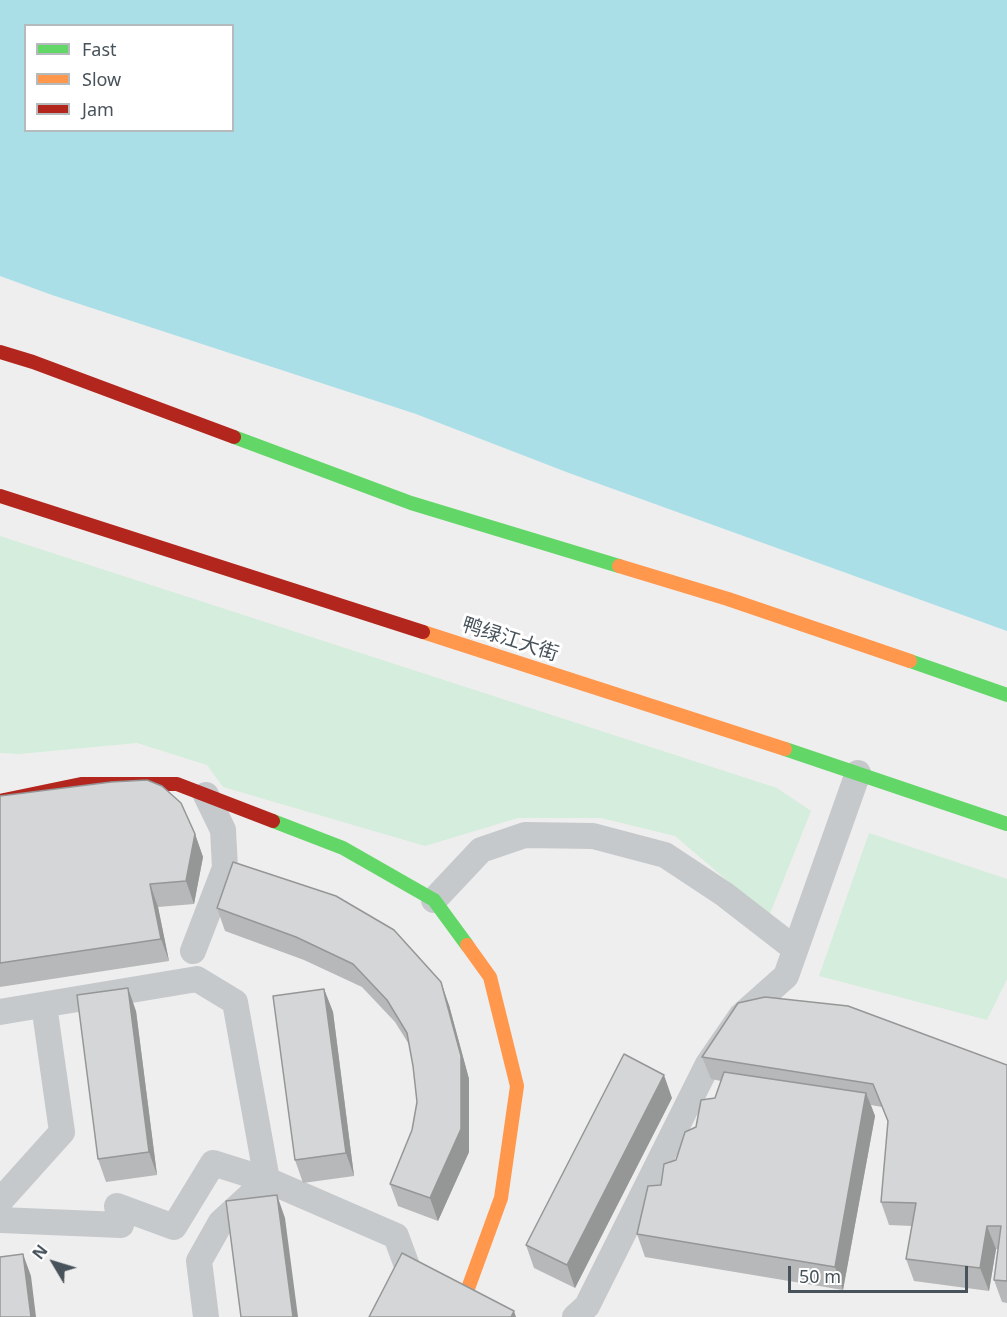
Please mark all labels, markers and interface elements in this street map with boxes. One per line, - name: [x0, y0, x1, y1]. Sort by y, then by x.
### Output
- legend: [24, 24, 234, 132]
- text: Fast: [82, 37, 117, 61]
- text: Slow: [82, 67, 121, 91]
- text: Jam: [82, 97, 114, 121]
- street label: 鸭绿江大街: [459, 613, 561, 667]
- north arrow: [24, 1233, 84, 1293]
- text: N: [27, 1240, 52, 1264]
- scale bar: [791, 1254, 971, 1292]
- text: 50 m: [799, 1264, 841, 1288]

